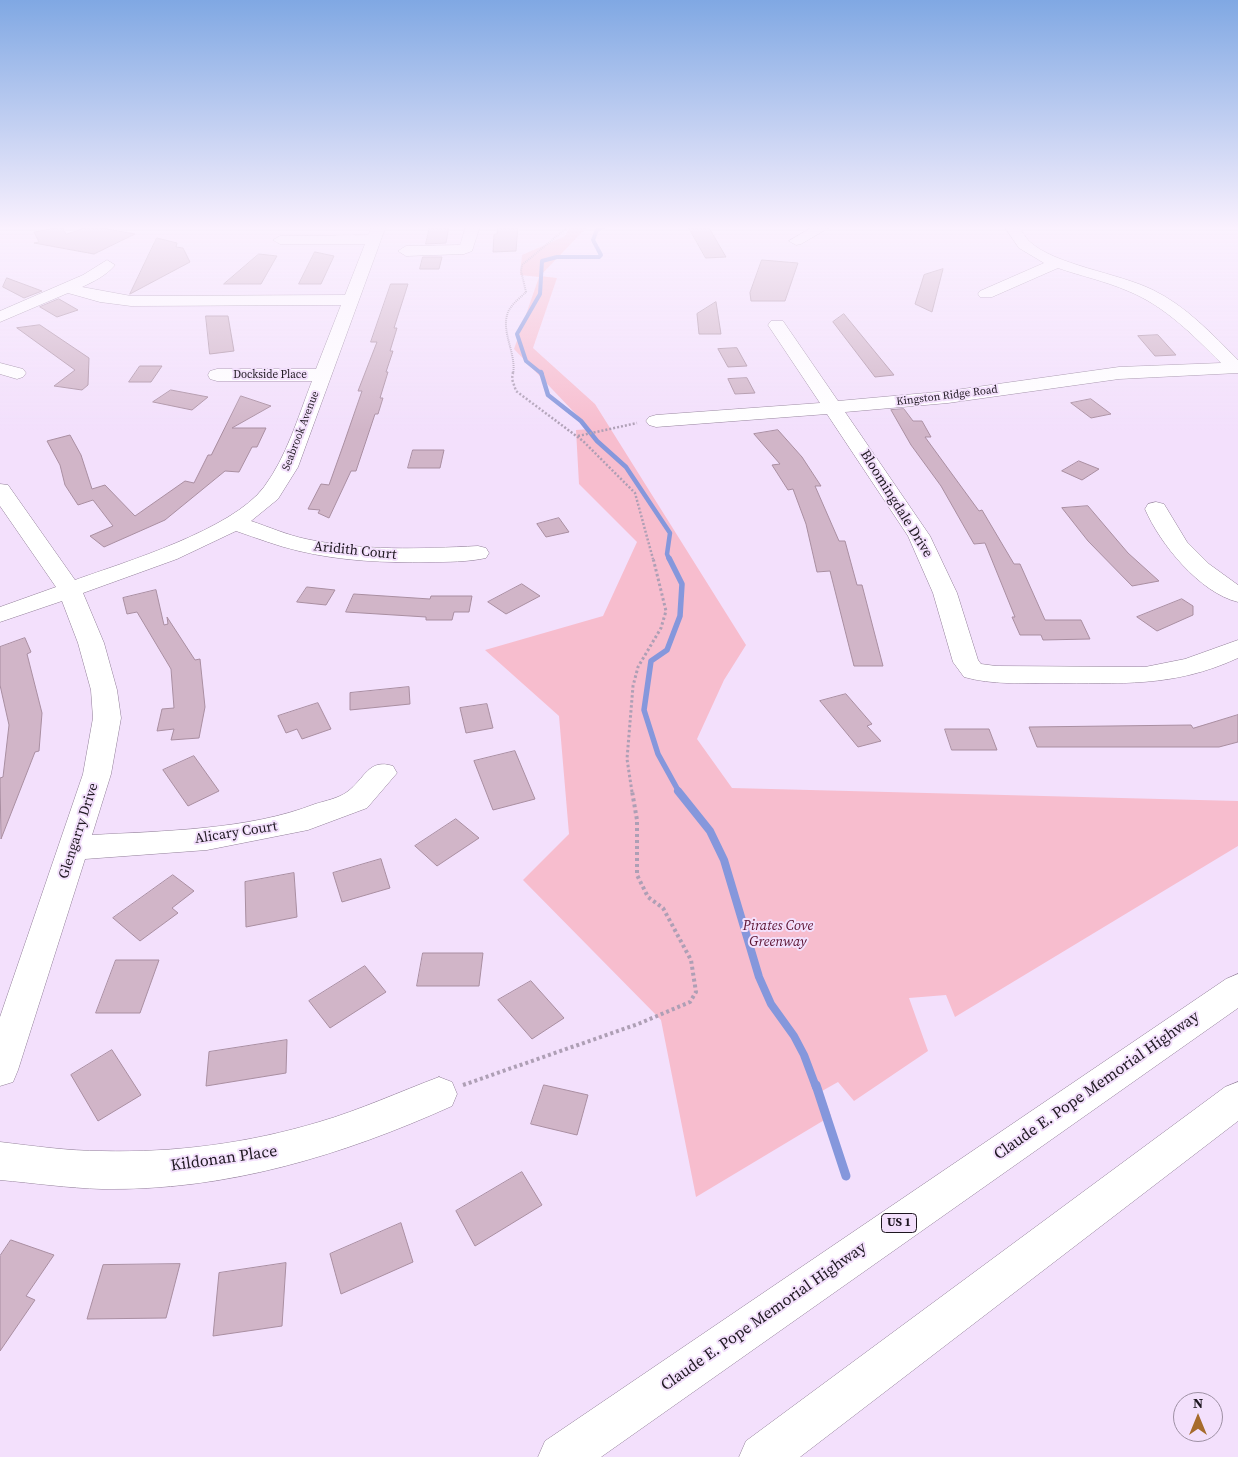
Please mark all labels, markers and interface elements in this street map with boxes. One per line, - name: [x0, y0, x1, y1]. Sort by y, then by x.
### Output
- street label: Dockside Place: [233, 368, 307, 382]
- street label: Kingston Ridge Road: [896, 383, 998, 409]
- street label: Seabrook Avenue: [280, 389, 322, 473]
- street label: Bloomingdale Drive: [856, 447, 936, 561]
- street label: Aridith Court: [313, 538, 397, 564]
- street label: Glengarry Drive: [56, 781, 102, 881]
- street label: Alicary Court: [194, 818, 278, 848]
- park label: Pirates Cove Greenway: [743, 918, 813, 950]
- street label: Claude E. Pope Memorial Highway: [991, 1007, 1203, 1165]
- street label: Kildonan Place: [169, 1142, 279, 1176]
- road number: US 1: [882, 1214, 916, 1232]
- street label: Claude E. Pope Memorial Highway: [658, 1238, 870, 1396]
- north arrow: [1173, 1392, 1223, 1442]
- text: N: [1193, 1393, 1203, 1413]

